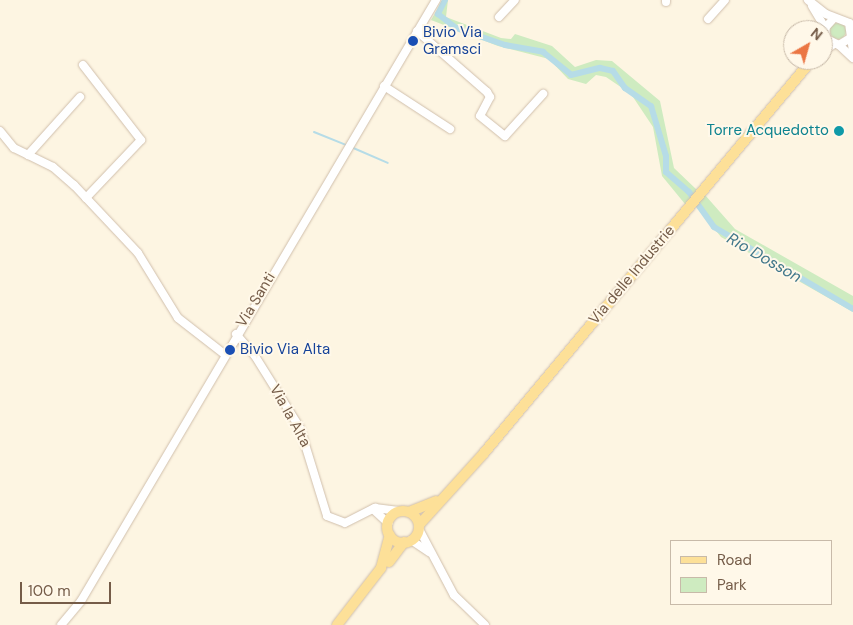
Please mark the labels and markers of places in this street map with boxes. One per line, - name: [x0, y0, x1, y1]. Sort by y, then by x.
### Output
- place label: Bivio Via Gramsci: [423, 23, 482, 58]
- marker: Bivio Via Gramsci: [407, 35, 419, 47]
- place label: Torre Acquedotto: [707, 122, 829, 140]
- marker: Torre Acquedotto: [833, 125, 845, 137]
- place label: Bivio Via Alta: [240, 341, 330, 359]
- marker: Bivio Via Alta: [224, 344, 236, 356]

